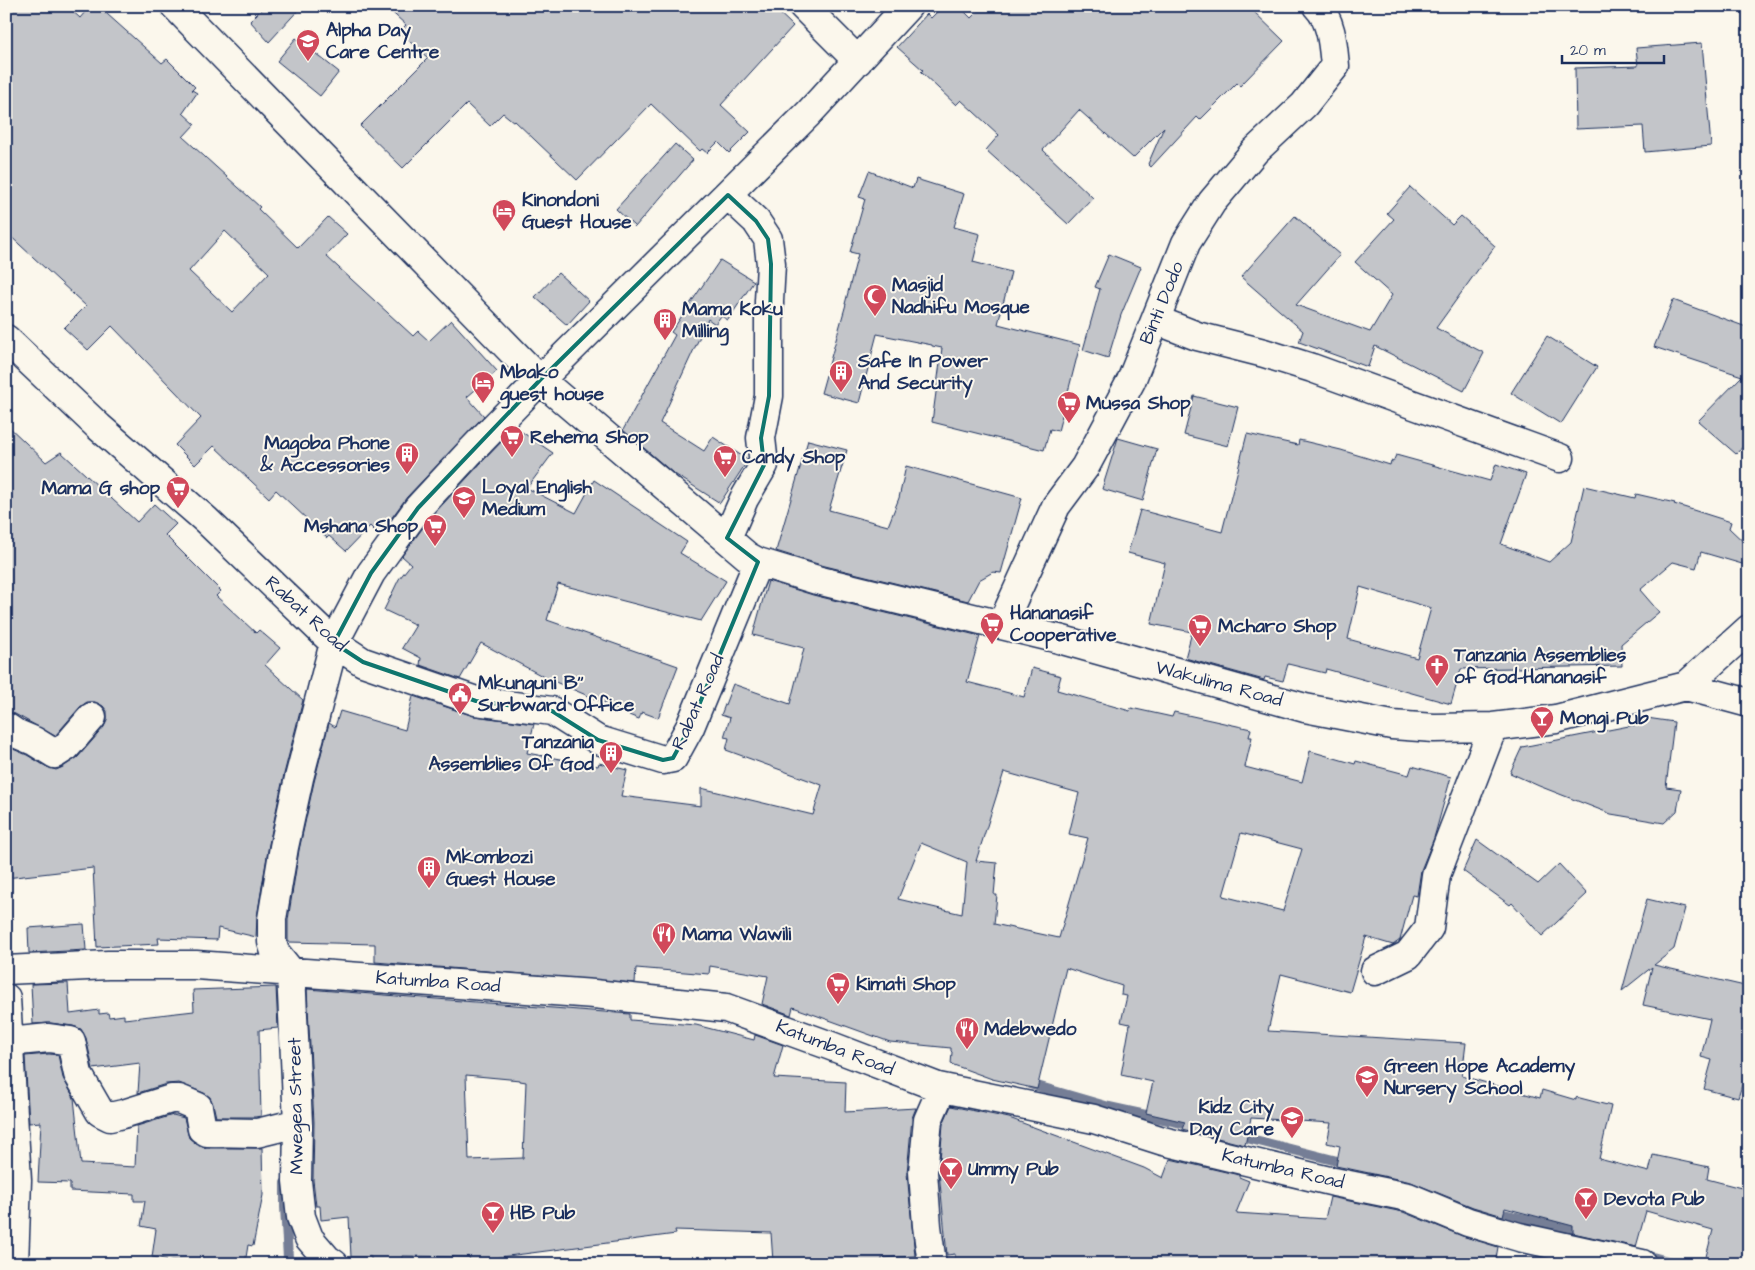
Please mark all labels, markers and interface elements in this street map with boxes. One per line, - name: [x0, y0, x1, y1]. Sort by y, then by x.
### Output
- place label: Alpha Day Care Centre: [326, 17, 440, 66]
- school or university icon: Alpha Day Care Centre: [295, 28, 321, 62]
- scale bar: [1562, 32, 1665, 64]
- text: 20 m: [1570, 40, 1606, 61]
- place label: Kinondoni Guest House: [522, 187, 632, 236]
- hotel icon: Kinondoni Guest House: [491, 198, 517, 232]
- street label: Binti Dodo: [1133, 257, 1191, 349]
- place label: Masjid Nadhifu Mosque: [892, 272, 1030, 321]
- mosque icon: Masjid Nadhifu Mosque: [862, 283, 888, 317]
- place label: Mama Koku Milling: [682, 296, 783, 346]
- building icon: Mama Koku Milling: [652, 307, 678, 341]
- place label: Safe In Power And Security: [857, 348, 988, 398]
- place label: Mbako guest house: [500, 359, 605, 409]
- building icon: Safe In Power And Security: [828, 359, 854, 393]
- hotel icon: Mbako guest house: [470, 370, 496, 404]
- supermarket icon: Mussa Shop: [1056, 390, 1082, 424]
- place label: Mussa Shop: [1086, 390, 1191, 417]
- supermarket icon: Rehema Shop: [499, 424, 525, 458]
- place label: Rehema Shop: [530, 424, 649, 451]
- place label: Magoba Phone & Accessories: [259, 430, 391, 479]
- building icon: Magoba Phone & Accessories: [394, 441, 420, 475]
- supermarket icon: Candy Shop: [712, 444, 738, 478]
- place label: Candy Shop: [742, 444, 846, 472]
- place label: Loyal English Medium: [482, 474, 592, 523]
- place label: Mama G shop: [42, 475, 160, 502]
- supermarket icon: Mama G shop: [165, 475, 191, 509]
- school or university icon: Loyal English Medium: [451, 485, 477, 519]
- place label: Mshana Shop: [304, 513, 418, 540]
- supermarket icon: Mshana Shop: [422, 513, 448, 547]
- street label: Rabat Road: [259, 570, 353, 658]
- place label: Hananasif Cooperative: [1010, 600, 1117, 649]
- supermarket icon: Hananasif Cooperative: [979, 611, 1005, 645]
- supermarket icon: Mcharo Shop: [1187, 613, 1213, 647]
- place label: Mcharo Shop: [1218, 613, 1337, 640]
- place label: Tanzania Assemblies of God-Hananasif: [1453, 642, 1627, 691]
- street label: Rabat Road: [665, 649, 731, 754]
- church icon: Tanzania Assemblies of God-Hananasif: [1424, 653, 1450, 687]
- street label: Wakulima Road: [1153, 654, 1286, 714]
- place label: Mkunguni B'' Surbward Office: [477, 670, 635, 719]
- public building icon: Mkunguni B'' Surbward Office: [447, 681, 473, 715]
- bar icon: Mongi Pub: [1529, 705, 1555, 739]
- place label: Mongi Pub: [1560, 705, 1649, 733]
- place label: Tanzania Assemblies Of God: [429, 729, 594, 778]
- building icon: Tanzania Assemblies Of God: [598, 740, 624, 774]
- place label: Mkombozi Guest House: [446, 844, 556, 893]
- building icon: Mkombozi Guest House: [416, 855, 442, 889]
- restaurant icon: Mama Wawili: [651, 921, 677, 955]
- place label: Mama Wawili: [682, 921, 791, 948]
- street label: Katumba Road: [375, 964, 501, 1000]
- supermarket icon: Kimati Shop: [825, 971, 851, 1005]
- place label: Kimati Shop: [856, 971, 956, 998]
- street label: Katumba Road: [772, 1013, 898, 1083]
- restaurant icon: Mdebwedo: [954, 1016, 980, 1050]
- place label: Mdebwedo: [984, 1016, 1077, 1043]
- street label: Mwegea Street: [281, 1037, 312, 1175]
- place label: Green Hope Academy Nursery School: [1384, 1053, 1576, 1103]
- school or university icon: Green Hope Academy Nursery School: [1354, 1064, 1380, 1098]
- place label: Kidz City Day Care: [1190, 1094, 1275, 1144]
- school or university icon: Kidz City Day Care: [1279, 1105, 1305, 1139]
- street label: Katumba Road: [1219, 1142, 1347, 1196]
- bar icon: Ummy Pub: [938, 1156, 964, 1190]
- place label: Ummy Pub: [968, 1156, 1059, 1184]
- bar icon: Devota Pub: [1573, 1186, 1599, 1220]
- place label: Devota Pub: [1604, 1186, 1705, 1213]
- bar icon: HB Pub: [480, 1200, 506, 1234]
- place label: HB Pub: [510, 1200, 575, 1227]

